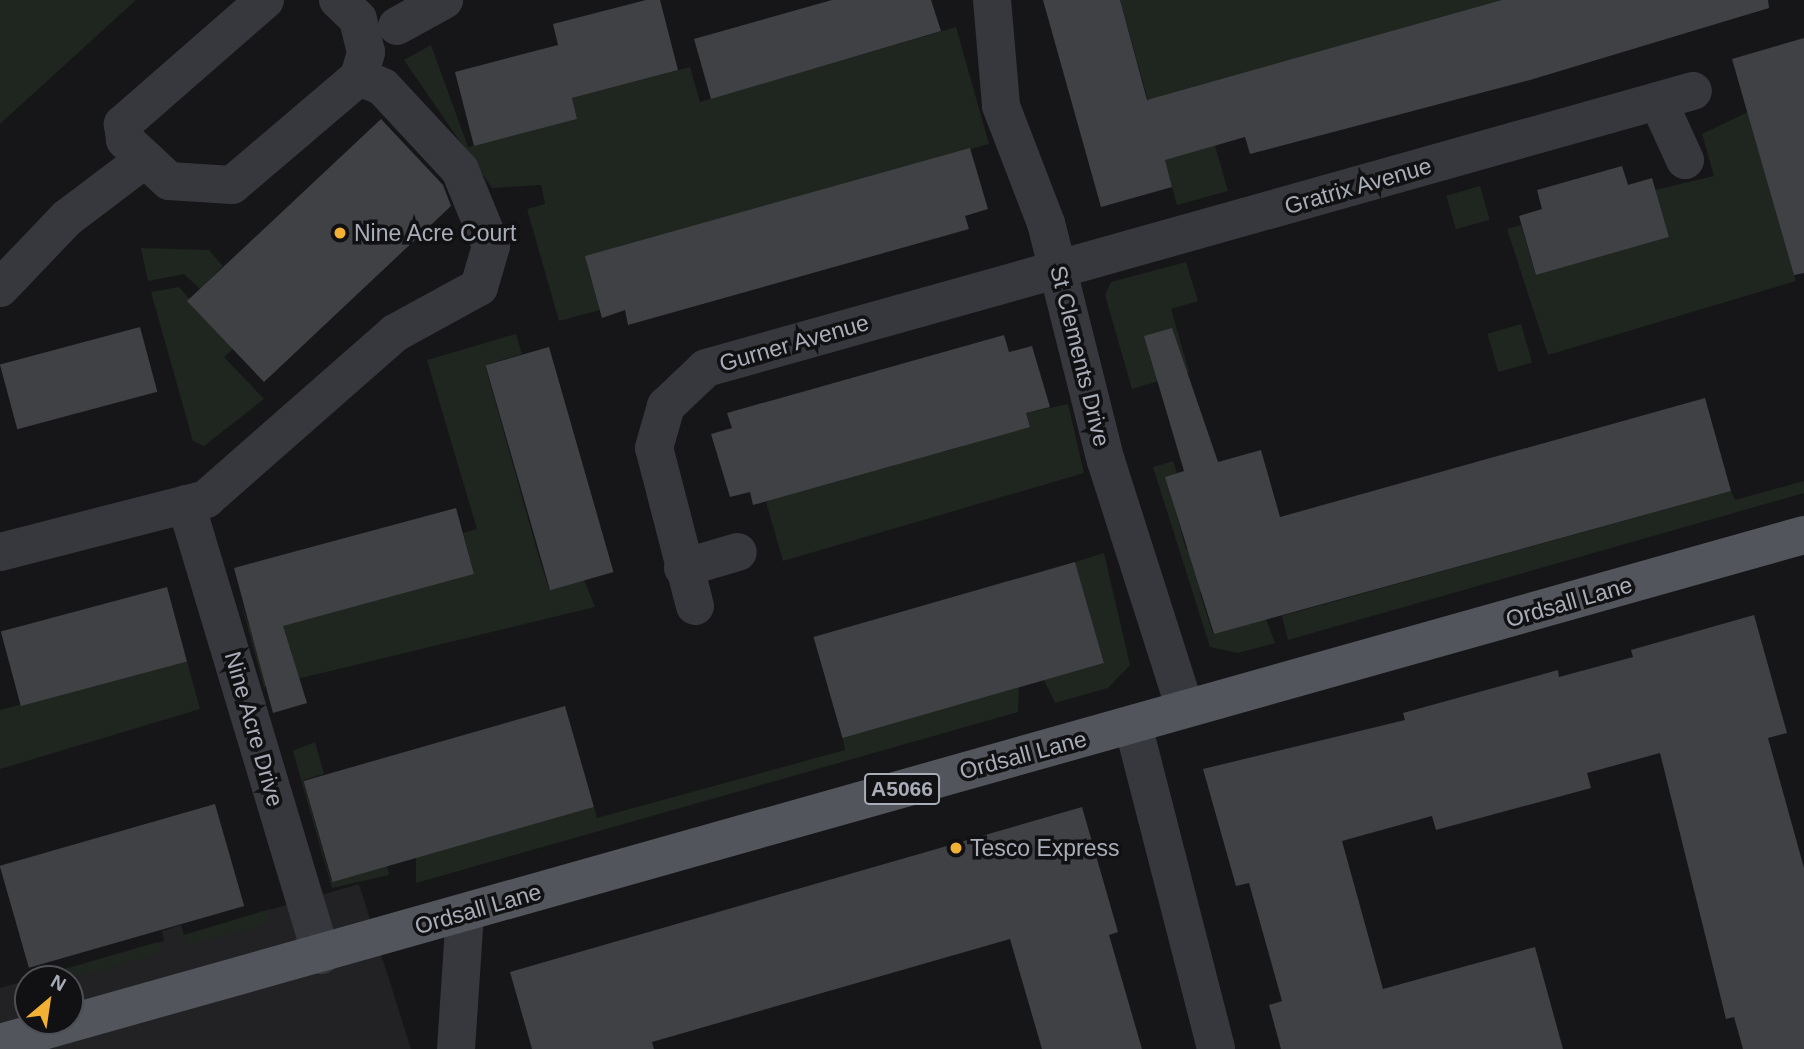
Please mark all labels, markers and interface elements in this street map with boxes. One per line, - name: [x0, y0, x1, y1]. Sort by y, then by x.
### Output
- street label: Gratrix Avenue: [1281, 152, 1435, 220]
- place label: Nine Acre Court: [354, 219, 518, 247]
- marker: Nine Acre Court: [332, 225, 348, 241]
- street label: St Clements Drive: [1044, 263, 1116, 449]
- street label: Gurner Avenue: [715, 308, 873, 378]
- street label: Ordsall Lane: [1503, 571, 1635, 633]
- street label: Nine Acre Drive: [219, 648, 289, 810]
- street label: Ordsall Lane: [956, 725, 1090, 785]
- road number: A5066: [864, 772, 940, 806]
- place label: Tesco Express: [970, 834, 1120, 862]
- marker: Tesco Express: [948, 840, 964, 856]
- street label: Ordsall Lane: [412, 878, 544, 940]
- north arrow: [14, 965, 84, 1035]
- text: N: [47, 970, 70, 995]

